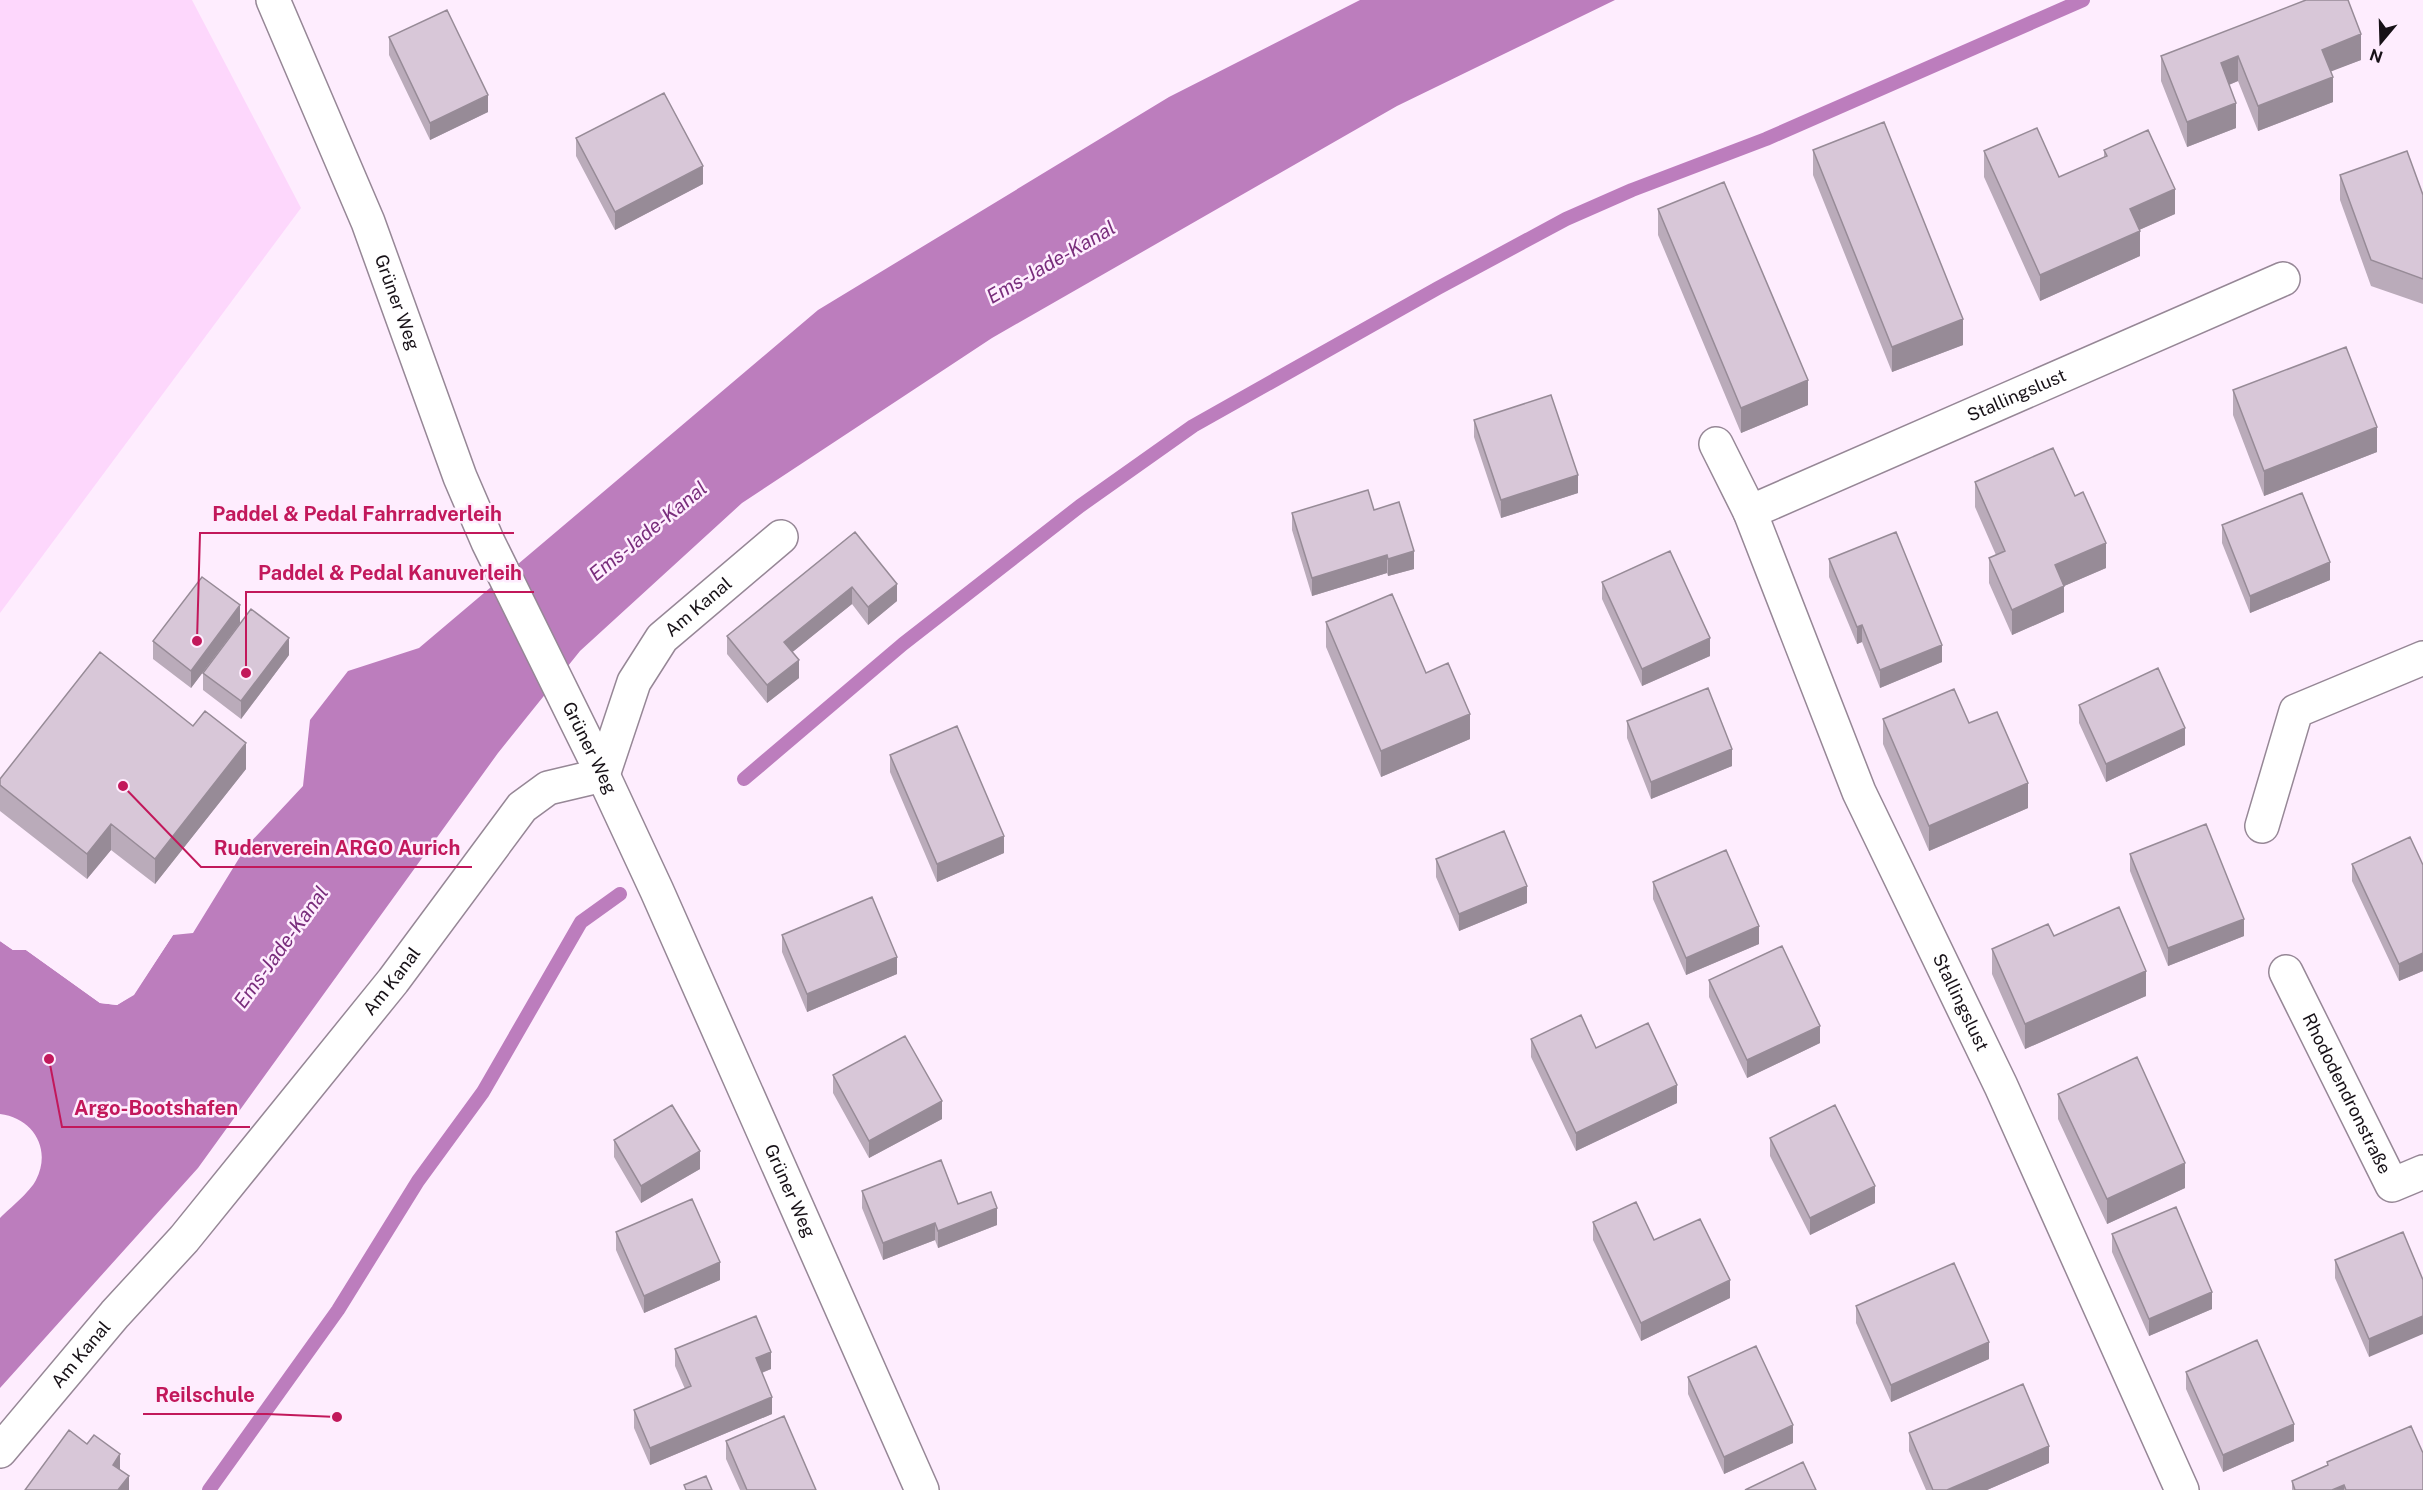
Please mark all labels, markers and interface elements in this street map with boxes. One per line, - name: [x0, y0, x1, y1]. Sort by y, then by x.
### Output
- north arrow: [2351, 12, 2411, 72]
- text: N: [2367, 45, 2385, 67]
- water label: Ems-Jade-Kanal: [982, 215, 1120, 309]
- street label: Grüner Weg: [371, 252, 424, 353]
- street label: Stallingslust: [1964, 364, 2069, 426]
- water label: Ems-Jade-Kanal: [584, 476, 712, 586]
- callout: Paddel & Pedal Fahrradverleih: [200, 495, 514, 533]
- text: Paddel & Pedal Fahrradverleih: [212, 502, 502, 526]
- callout: Paddel & Pedal Kanuverleih: [246, 554, 534, 592]
- text: Paddel & Pedal Kanuverleih: [258, 561, 522, 585]
- street label: Am Kanal: [661, 573, 736, 641]
- street label: Grüner Weg: [559, 698, 621, 797]
- callout: Ruderverein ARGO Aurich: [201, 829, 472, 867]
- text: Ruderverein ARGO Aurich: [214, 836, 460, 860]
- water label: Ems-Jade-Kanal: [229, 881, 333, 1013]
- street label: Am Kanal: [359, 943, 425, 1019]
- street label: Stallingslust: [1929, 950, 1993, 1054]
- street label: Rhododendronstraße: [2298, 1010, 2396, 1177]
- callout: Argo-Bootshafen: [62, 1089, 250, 1127]
- text: Argo-Bootshafen: [74, 1096, 238, 1120]
- street label: Grüner Weg: [760, 1141, 820, 1241]
- street label: Am Kanal: [47, 1317, 115, 1392]
- callout: Reilschule: [143, 1376, 267, 1414]
- text: Reilschule: [155, 1383, 255, 1407]

